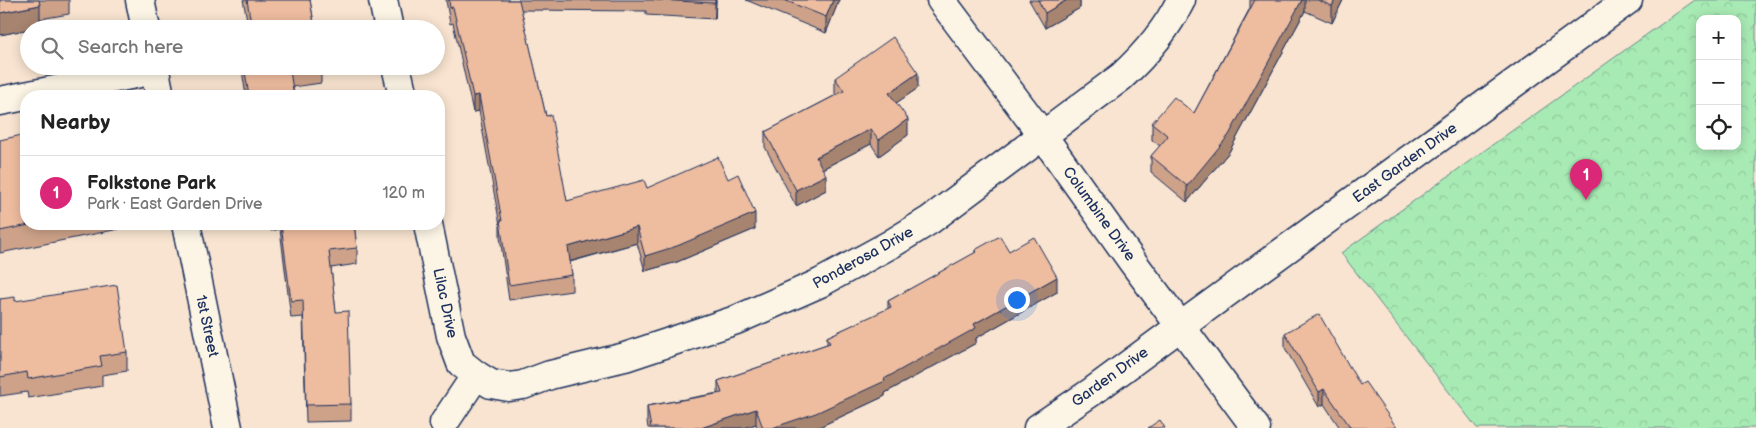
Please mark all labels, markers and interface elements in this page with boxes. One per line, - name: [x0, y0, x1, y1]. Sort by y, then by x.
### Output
- map controls: [1696, 15, 1741, 150]
- button: +: [1696, 15, 1741, 60]
- search box: [20, 20, 445, 75]
- icon: search: [38, 34, 66, 62]
- text: Search here: [78, 36, 183, 59]
- button: −: [1696, 60, 1741, 105]
- button: locate: [1696, 105, 1741, 150]
- text: Nearby: [40, 110, 110, 135]
- street label: East Garden Drive: [1349, 119, 1461, 207]
- pin: 1: [1570, 159, 1602, 200]
- street label: Columbine Drive: [1058, 163, 1140, 265]
- text: Folkstone Park: [87, 172, 216, 195]
- text: 1: [53, 184, 59, 203]
- text: 120 m: [382, 184, 425, 203]
- text: Park · East Garden Drive: [87, 195, 262, 214]
- street label: Ponderosa Drive: [809, 222, 917, 293]
- street label: Lilac Drive: [428, 266, 462, 340]
- your location: [1004, 287, 1030, 313]
- street label: 1st Street: [191, 293, 223, 359]
- street label: Garden Drive: [1068, 343, 1152, 411]

